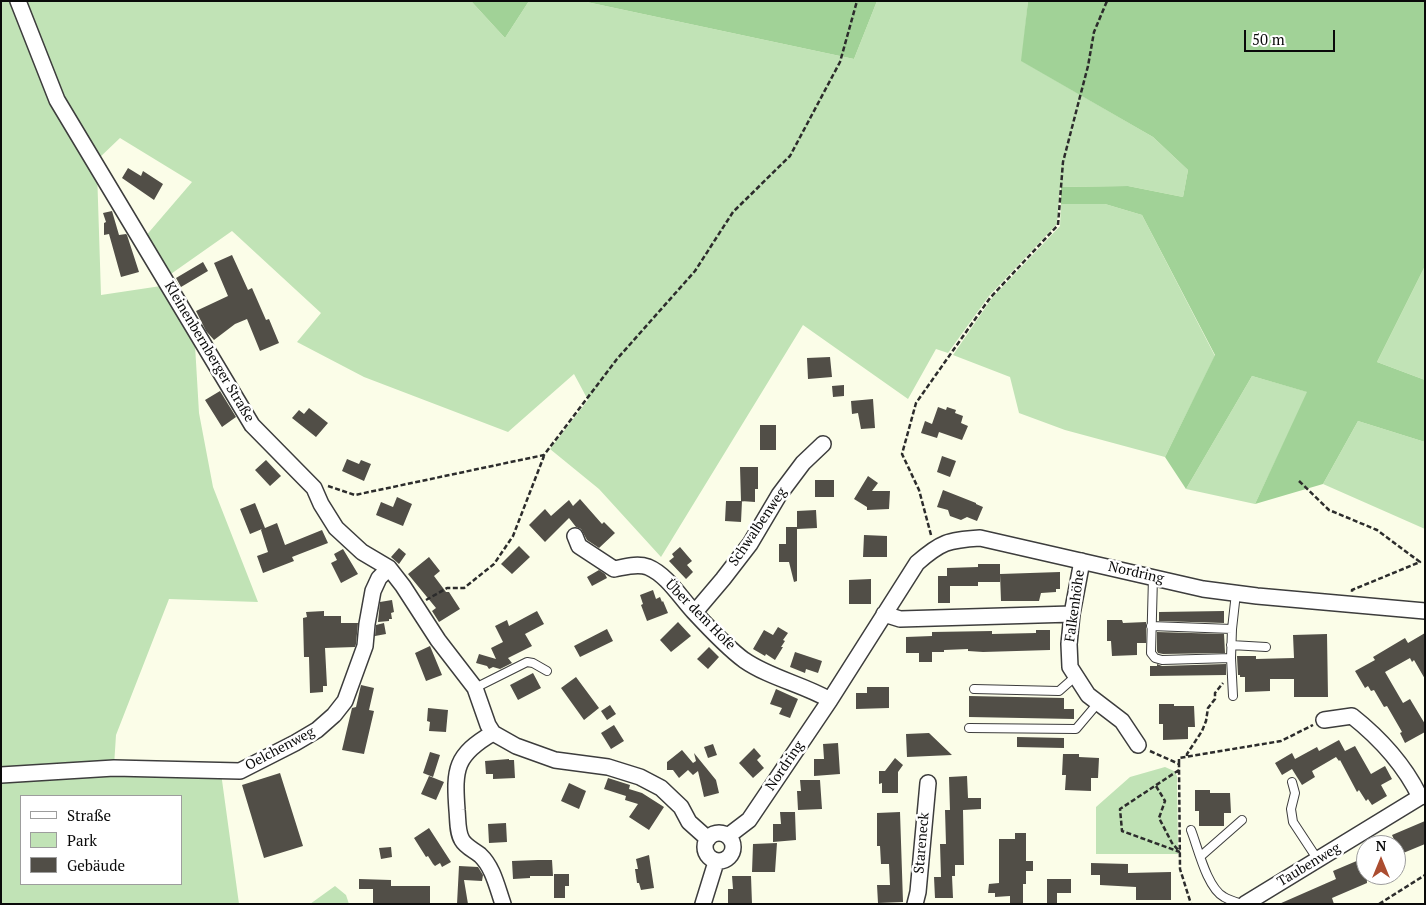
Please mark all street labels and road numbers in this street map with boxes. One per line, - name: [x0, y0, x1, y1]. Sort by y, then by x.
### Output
- street label: Kleinenbernberger Straße: [160, 279, 258, 425]
- street label: Schwalbenweg: [726, 485, 790, 569]
- street label: Nordring: [1107, 558, 1165, 588]
- street label: Falkenhöhe: [1062, 569, 1088, 643]
- street label: Über dem Hofe: [661, 576, 739, 654]
- street label: Oelchenweg: [242, 724, 318, 774]
- street label: Nordring: [762, 738, 808, 794]
- street label: Stareneck: [911, 812, 933, 874]
- street label: Taubenweg: [1274, 840, 1344, 890]

